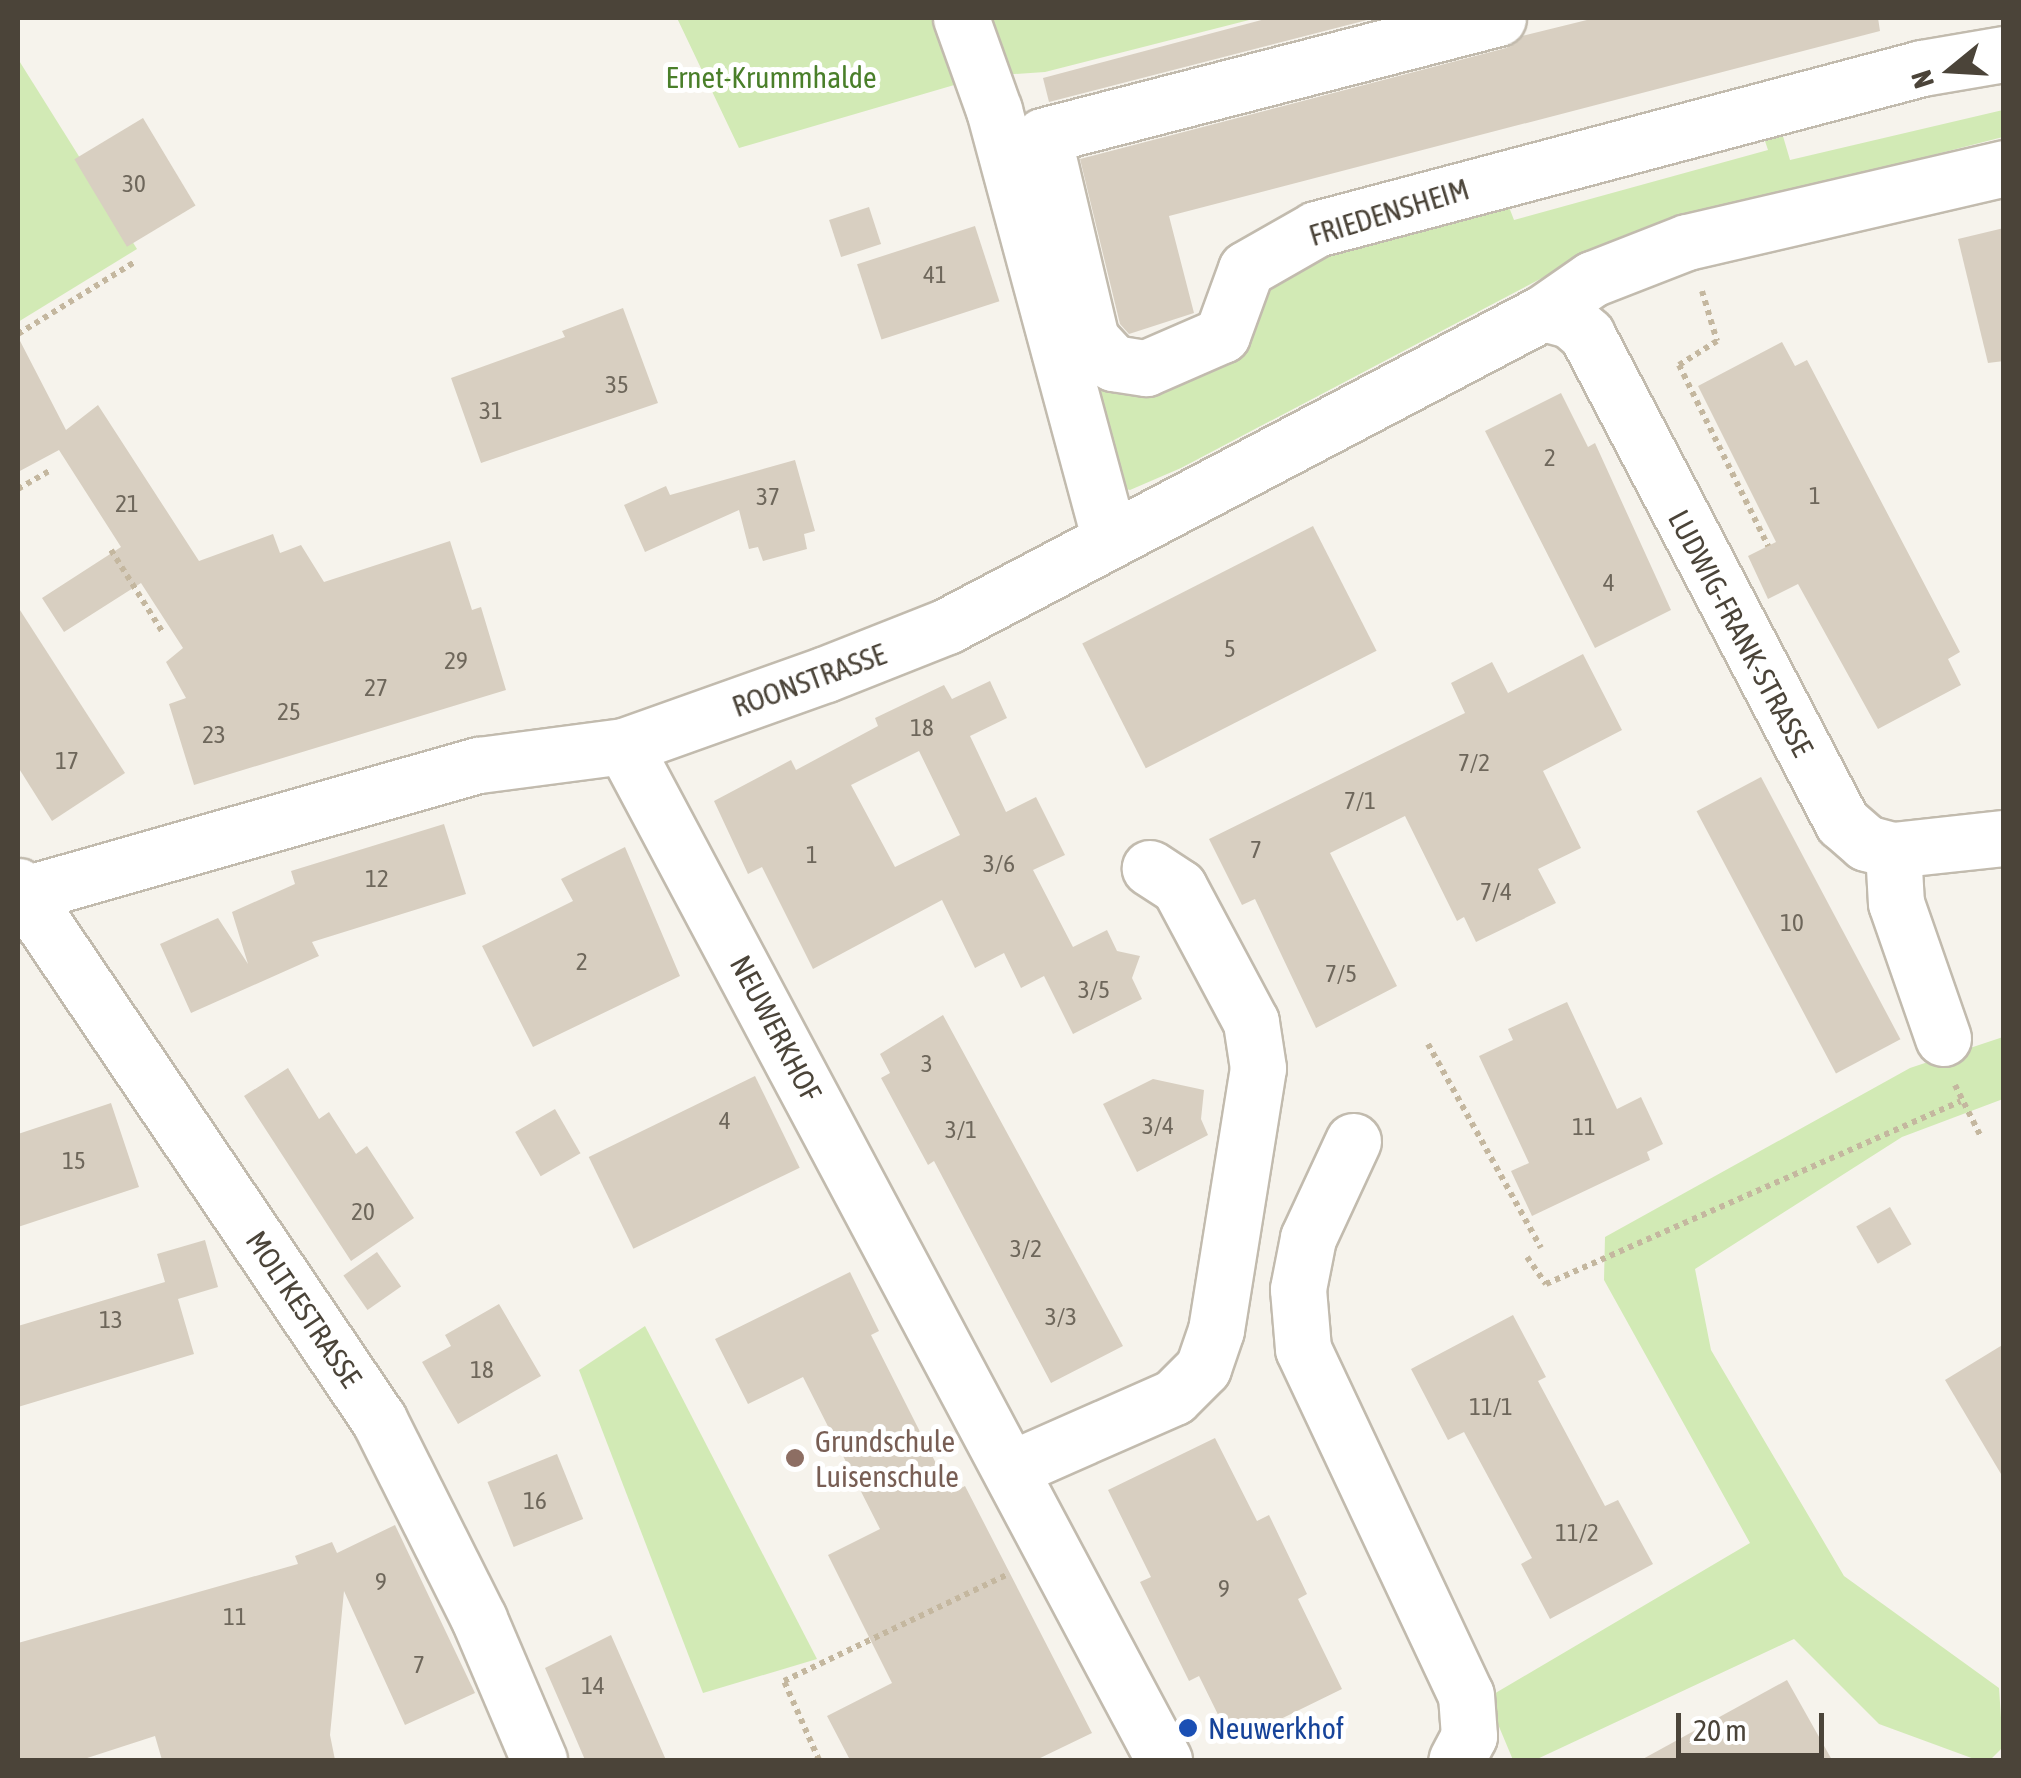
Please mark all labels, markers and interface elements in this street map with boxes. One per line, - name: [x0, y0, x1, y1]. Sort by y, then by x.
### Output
- north arrow: [1901, 20, 2001, 120]
- park label: Ernet-Krummhalde: [665, 59, 877, 95]
- text: N: [1905, 66, 1940, 92]
- house number: 30: [122, 168, 146, 198]
- street label: FRIEDENSHEIM: [1305, 171, 1473, 253]
- house number: 41: [923, 259, 947, 289]
- house number: 35: [605, 369, 629, 399]
- house number: 31: [479, 395, 503, 425]
- house number: 2: [1544, 442, 1556, 472]
- house number: 1: [1809, 480, 1821, 510]
- house number: 37: [756, 481, 780, 511]
- house number: 21: [115, 488, 139, 518]
- street label: LUDWIG-FRANK-STRASSE: [1661, 504, 1821, 762]
- house number: 4: [1603, 567, 1615, 597]
- house number: 5: [1224, 633, 1236, 663]
- street label: ROONSTRASSE: [727, 636, 891, 724]
- house number: 29: [444, 645, 468, 675]
- house number: 27: [364, 672, 388, 702]
- house number: 25: [277, 696, 301, 726]
- house number: 18: [910, 712, 934, 742]
- house number: 23: [202, 719, 226, 749]
- house number: 17: [55, 745, 79, 775]
- house number: 7/2: [1458, 747, 1490, 777]
- house number: 7/1: [1344, 785, 1376, 815]
- house number: 7: [1250, 834, 1262, 864]
- house number: 1: [806, 839, 818, 869]
- house number: 3/6: [983, 848, 1015, 878]
- house number: 12: [365, 863, 389, 893]
- house number: 7/4: [1480, 876, 1512, 906]
- house number: 10: [1780, 907, 1804, 937]
- house number: 2: [576, 946, 588, 976]
- street label: NEUWERKHOF: [723, 949, 829, 1107]
- house number: 7/5: [1325, 958, 1357, 988]
- house number: 3/5: [1078, 974, 1110, 1004]
- house number: 3: [921, 1048, 933, 1078]
- house number: 4: [719, 1105, 731, 1135]
- house number: 3/4: [1142, 1110, 1174, 1140]
- house number: 11: [1572, 1111, 1596, 1141]
- house number: 3/1: [945, 1114, 977, 1144]
- house number: 15: [62, 1145, 86, 1175]
- house number: 20: [351, 1196, 375, 1226]
- street label: MOLTKESTRASSE: [239, 1224, 369, 1394]
- house number: 3/2: [1010, 1233, 1042, 1263]
- house number: 3/3: [1045, 1301, 1077, 1331]
- house number: 13: [99, 1304, 123, 1334]
- house number: 18: [470, 1354, 494, 1384]
- house number: 11/1: [1469, 1391, 1513, 1421]
- place label: Grundschule Luisenschule: [815, 1423, 959, 1494]
- marker: Grundschule Luisenschule: [784, 1447, 806, 1469]
- house number: 16: [523, 1485, 547, 1515]
- house number: 11/2: [1555, 1517, 1599, 1547]
- house number: 9: [375, 1566, 387, 1596]
- house number: 9: [1218, 1573, 1230, 1603]
- house number: 11: [223, 1601, 247, 1631]
- house number: 7: [413, 1649, 425, 1679]
- house number: 14: [581, 1670, 605, 1700]
- scale bar: [1681, 1693, 1828, 1755]
- place label: Neuwerkhof: [1208, 1710, 1344, 1746]
- text: 20 m: [1693, 1713, 1747, 1747]
- marker: Neuwerkhof: [1177, 1717, 1199, 1739]

